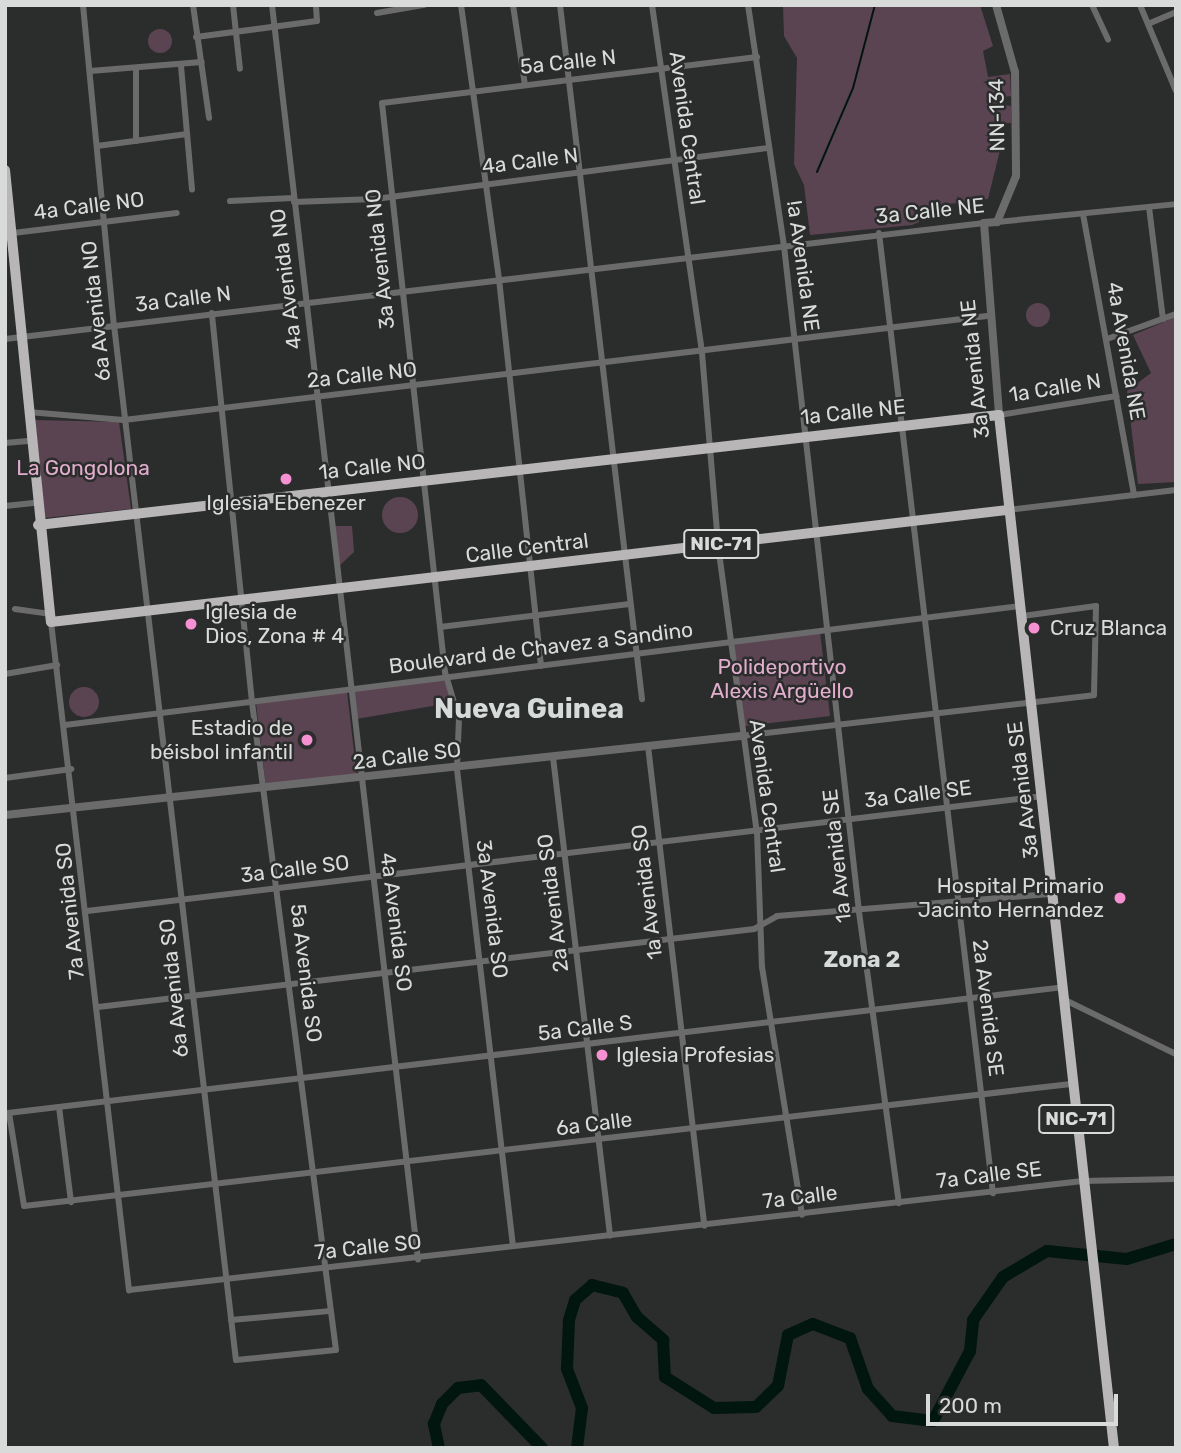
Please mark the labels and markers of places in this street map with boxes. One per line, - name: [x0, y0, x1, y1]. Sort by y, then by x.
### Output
- marker: Iglesia Ebenezer: [278, 471, 294, 487]
- place label: Iglesia Ebenezer: [206, 490, 366, 516]
- place label: Iglesia de Dios, Zona # 4: [205, 599, 344, 649]
- place label: Cruz Blanca: [1050, 615, 1167, 641]
- marker: Iglesia de Dios, Zona # 4: [183, 616, 199, 632]
- marker: Cruz Blanca: [1024, 618, 1044, 638]
- place label: Estadio de béisbol infantil: [150, 715, 293, 765]
- marker: Estadio de béisbol infantil: [299, 732, 315, 748]
- place label: Hospital Primario Jacinto Hernandez: [918, 873, 1104, 923]
- marker: Hospital Primario Jacinto Hernandez: [1110, 888, 1130, 908]
- place label: Iglesia Profesias: [616, 1042, 775, 1068]
- marker: Iglesia Profesias: [594, 1047, 610, 1063]

